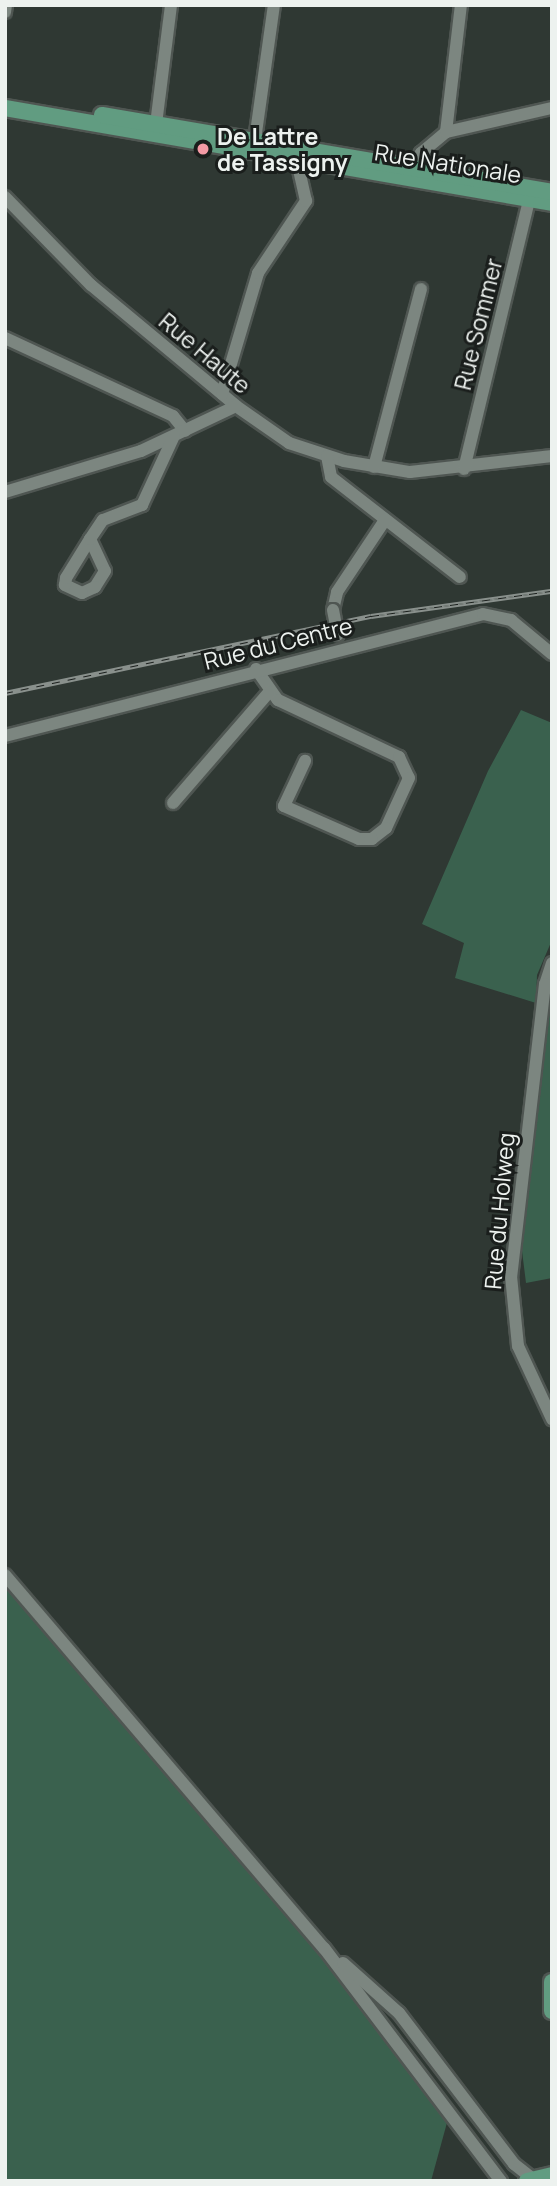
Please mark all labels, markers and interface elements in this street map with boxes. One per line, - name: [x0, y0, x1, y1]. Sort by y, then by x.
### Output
- place label: De Lattre de Tassigny: [217, 122, 348, 176]
- street label: Rue Nationale: [373, 138, 523, 188]
- marker: De Lattre de Tassigny: [195, 141, 211, 157]
- street label: Rue Sommer: [448, 255, 508, 393]
- street label: Rue Haute: [154, 307, 256, 399]
- street label: Rue du Centre: [201, 611, 355, 675]
- street label: Rue du Holweg: [478, 1132, 520, 1290]

